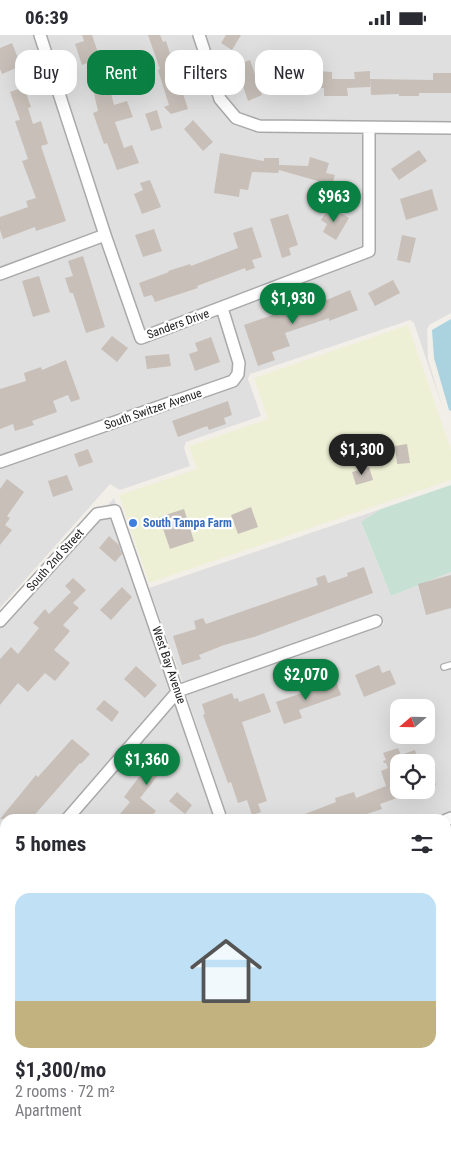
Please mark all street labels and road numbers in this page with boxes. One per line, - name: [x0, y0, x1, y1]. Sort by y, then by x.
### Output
- street label: Sanders Drive: [145, 306, 211, 342]
- street label: South Switzer Avenue: [102, 386, 204, 432]
- street label: South 2nd Street: [23, 526, 87, 594]
- street label: West Bay Avenue: [149, 624, 189, 706]

